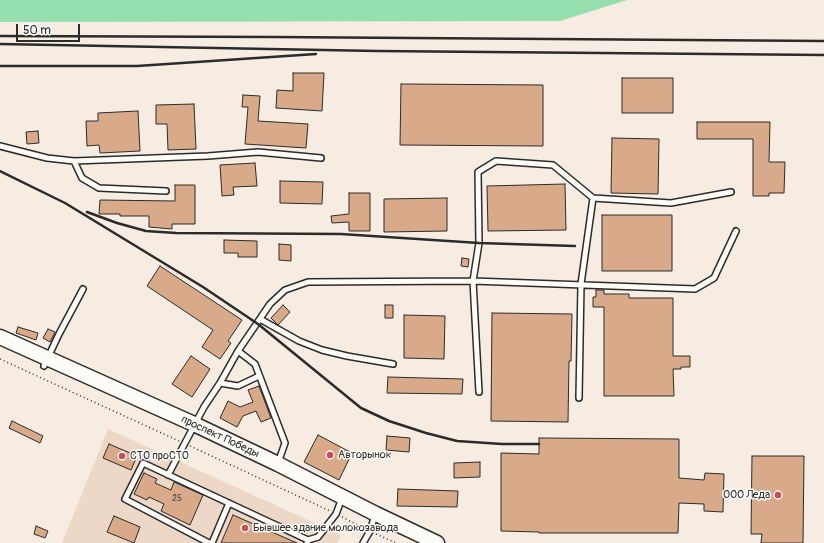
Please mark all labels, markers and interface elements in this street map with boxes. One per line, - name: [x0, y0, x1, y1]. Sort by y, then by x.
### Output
- scale bar: [18, 16, 82, 42]
- text: 50 m: [23, 23, 51, 38]
- street label: проспект Победы: [179, 413, 261, 461]
- place label: Авторынок: [338, 448, 391, 462]
- place label: СТО проСТО: [130, 449, 189, 463]
- marker: Авторынок: [325, 450, 335, 460]
- marker: СТО проСТО: [117, 451, 127, 461]
- place label: ООО Леда: [723, 488, 770, 502]
- marker: ООО Леда: [773, 490, 783, 500]
- house number: 25: [172, 494, 182, 504]
- place label: Бывшее здание молокозавода: [253, 521, 398, 535]
- marker: Бывшее здание молокозавода: [240, 523, 250, 533]

